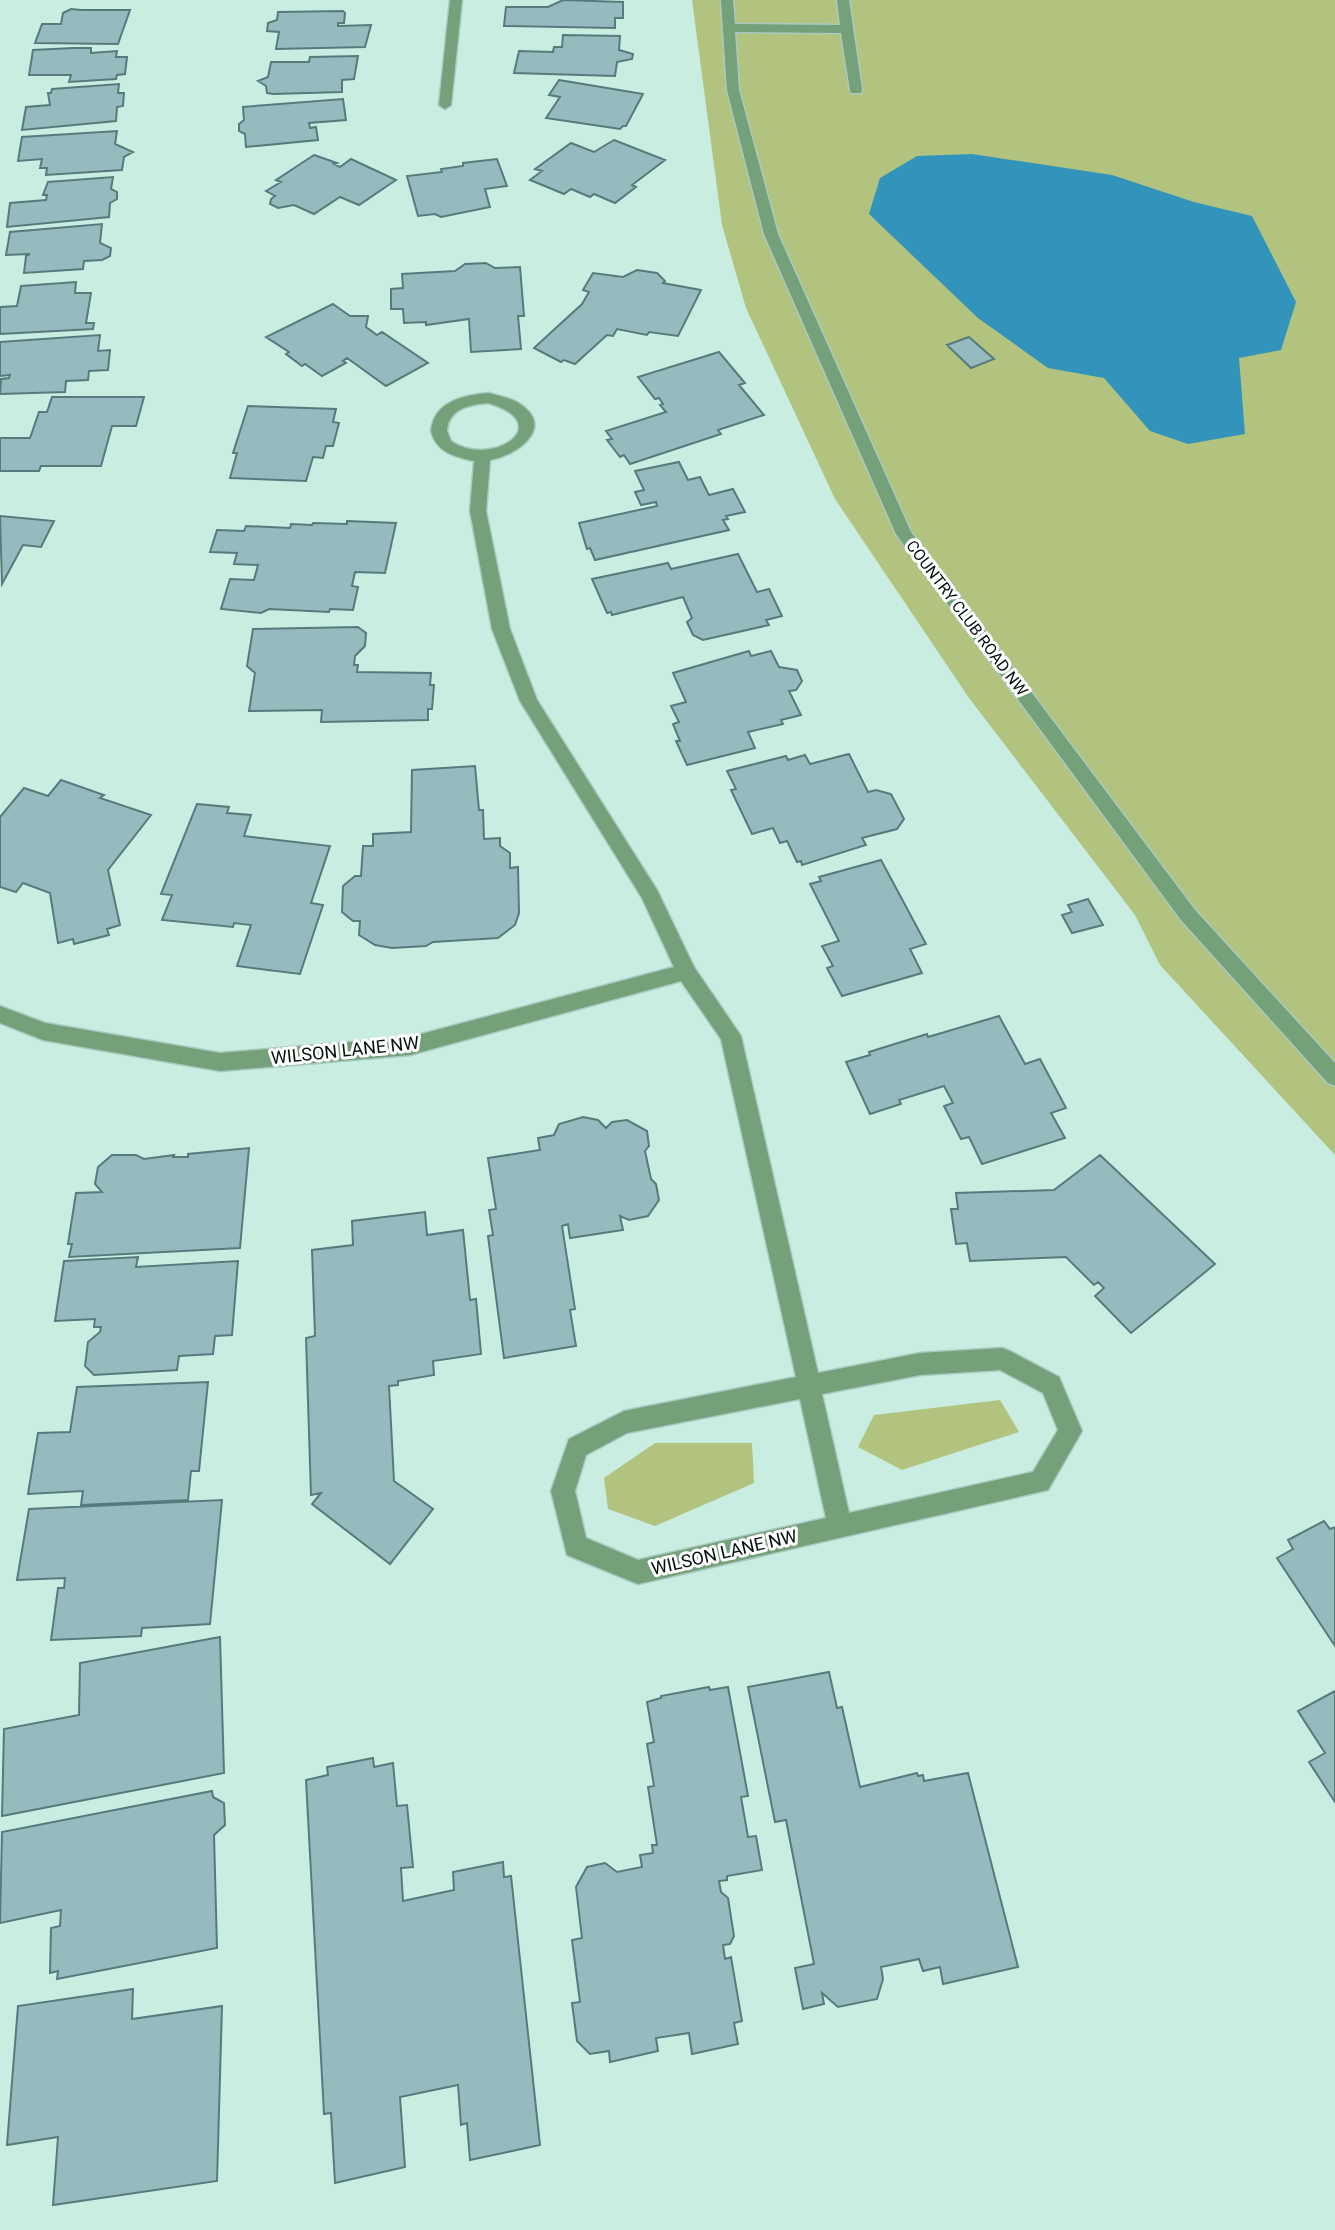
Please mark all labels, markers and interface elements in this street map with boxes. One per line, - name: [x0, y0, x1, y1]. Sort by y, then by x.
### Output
- street label: COUNTRY CLUB ROAD NW: [902, 537, 1032, 699]
- street label: WILSON LANE NW: [270, 1032, 420, 1068]
- street label: WILSON LANE NW: [649, 1525, 799, 1579]

